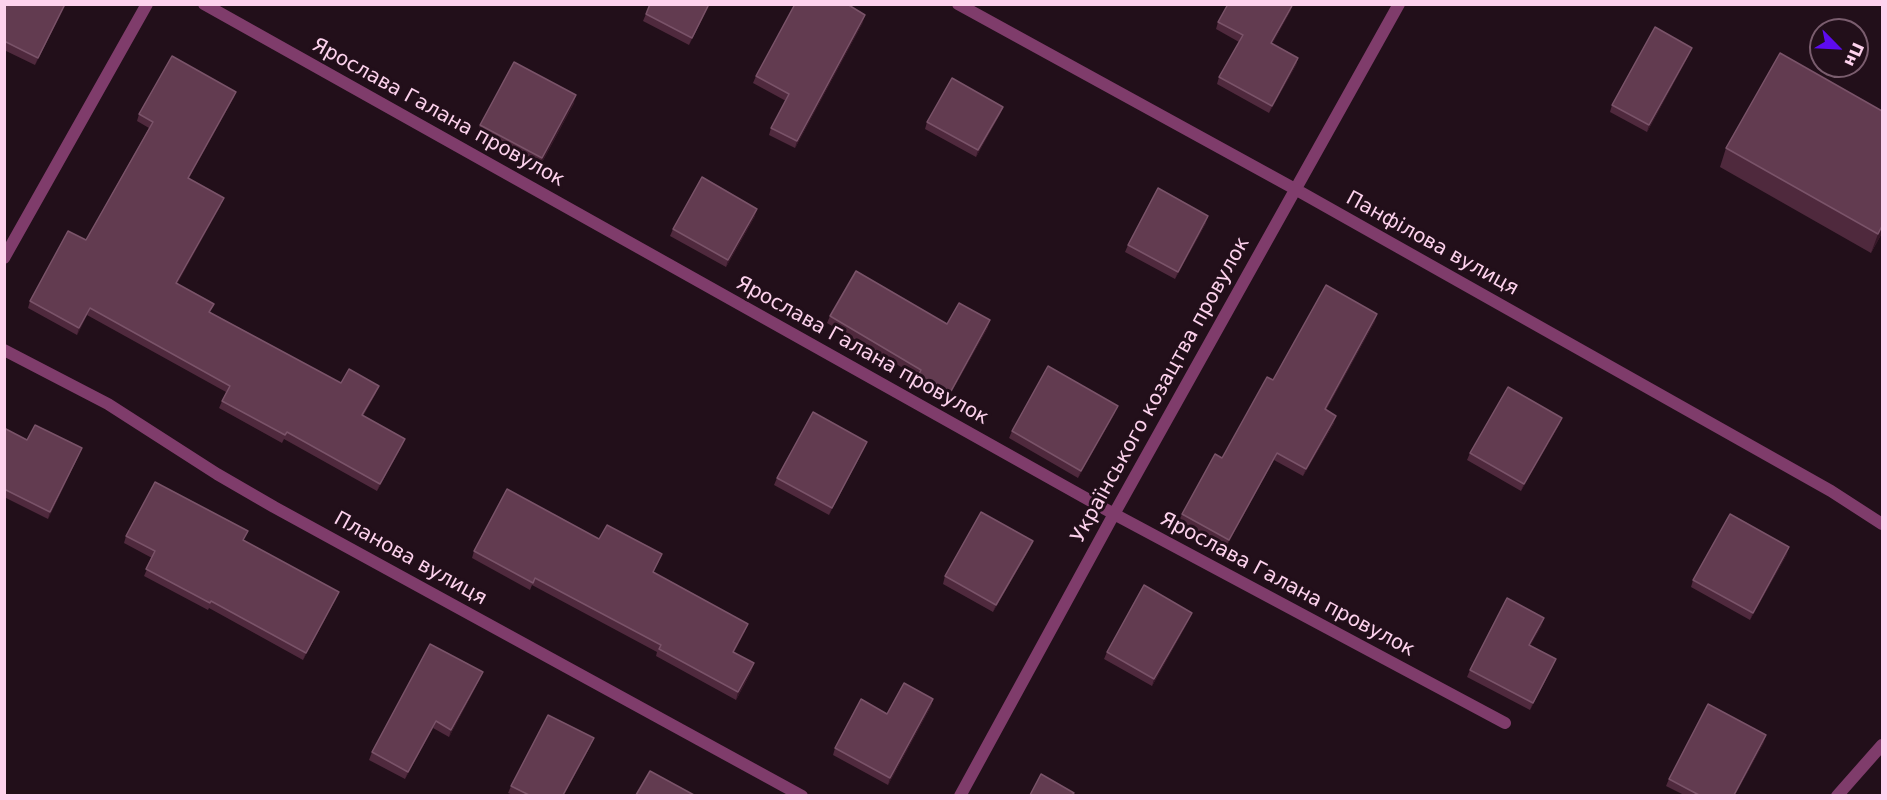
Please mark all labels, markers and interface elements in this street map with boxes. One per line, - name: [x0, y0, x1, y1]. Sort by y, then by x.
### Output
- north arrow: [1809, 18, 1869, 78]
- street label: Ярослава Галана провулок: [307, 33, 569, 193]
- text: Пн: [1840, 40, 1868, 70]
- street label: Панфілова вулиця: [1342, 187, 1522, 301]
- street label: Українського козацтва провулок: [1067, 233, 1255, 547]
- street label: Ярослава Галана провулок: [731, 271, 993, 431]
- street label: Планова вулиця: [329, 507, 491, 611]
- street label: Ярослава Галана провулок: [1155, 507, 1419, 663]

